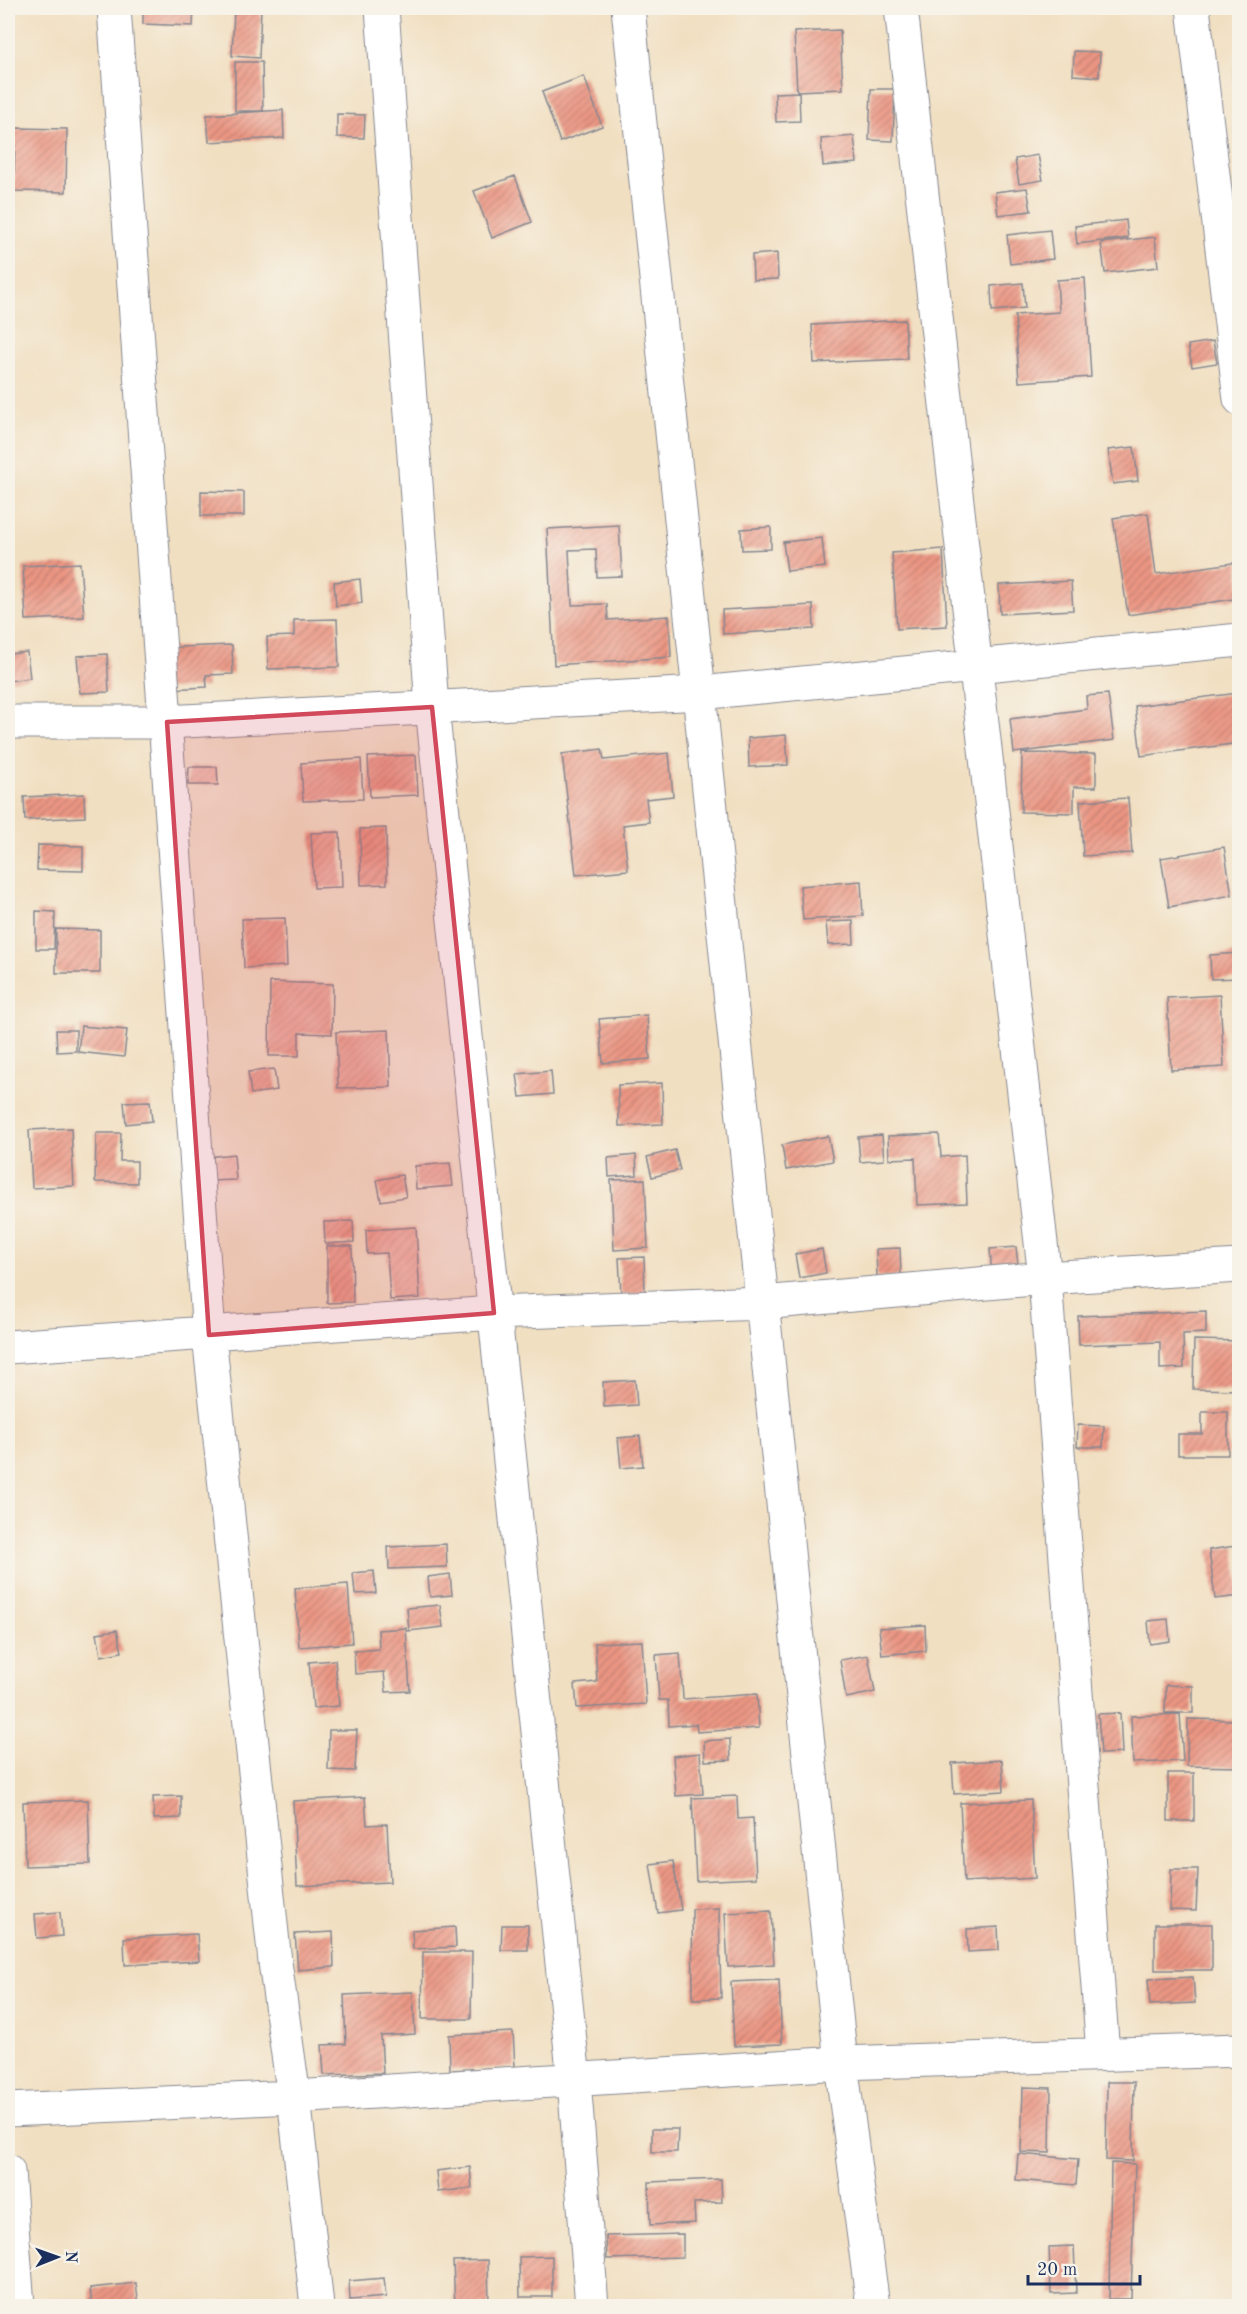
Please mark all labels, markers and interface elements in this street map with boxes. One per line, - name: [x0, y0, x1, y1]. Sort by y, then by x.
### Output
- north arrow: [27, 2227, 87, 2287]
- scale bar: [1028, 2248, 1140, 2286]
- text: N: [62, 2251, 78, 2264]
- text: 20 m: [1037, 2261, 1077, 2279]

